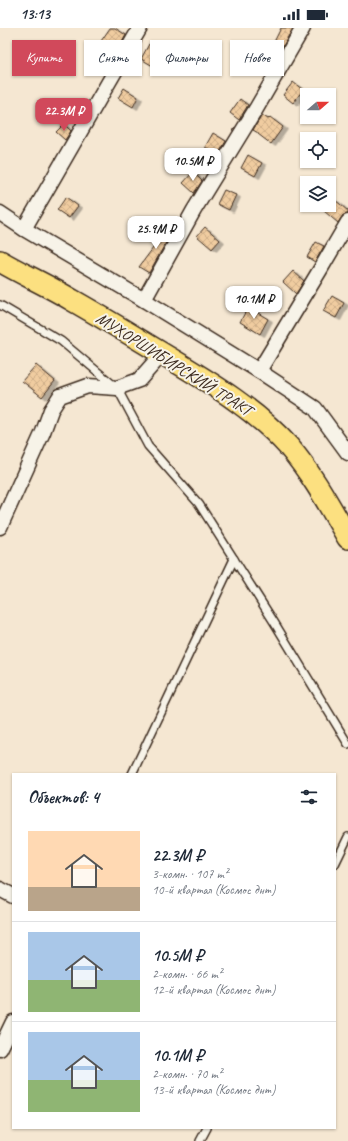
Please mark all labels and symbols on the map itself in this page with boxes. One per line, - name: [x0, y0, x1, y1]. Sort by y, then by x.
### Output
- north arrow: [300, 88, 336, 124]
- pin: 22.3M ₽: [27, 98, 101, 132]
- pin: 10.5M ₽: [156, 148, 230, 182]
- pin: 25.9M ₽: [119, 216, 193, 250]
- pin: 10.1M ₽: [217, 286, 291, 320]
- street label: МУХОРШИБИРСКИЙ ТРАКТ: [92, 307, 259, 422]

